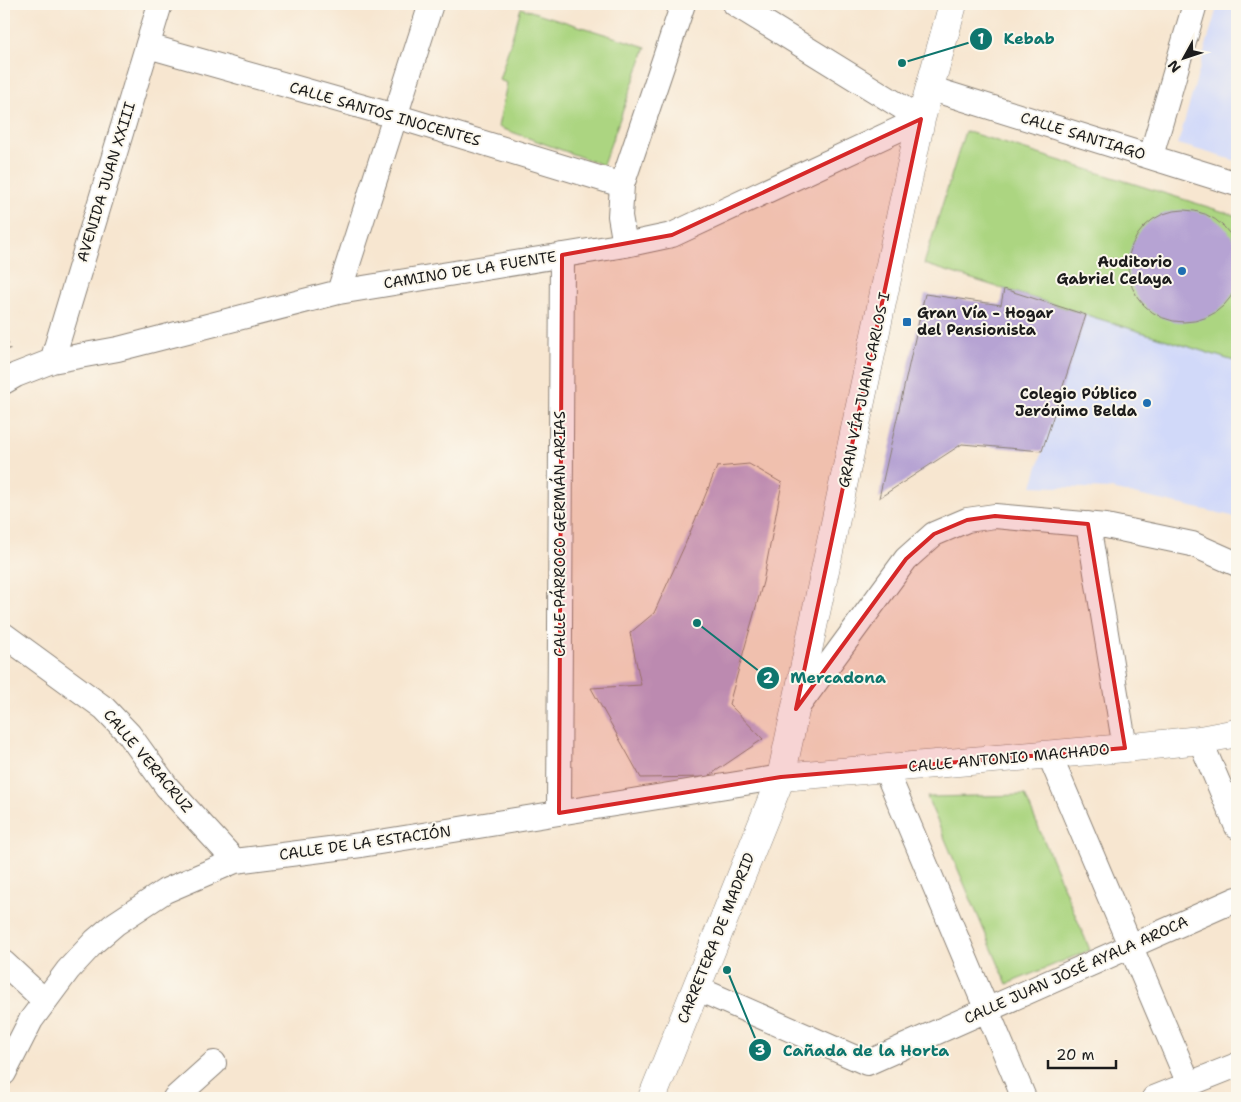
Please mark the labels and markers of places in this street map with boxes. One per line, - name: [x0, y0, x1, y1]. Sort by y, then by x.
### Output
- callout: Kebab: [969, 23, 1065, 54]
- place label: Auditorio Gabriel Celaya: [1056, 252, 1173, 289]
- marker: Auditorio Gabriel Celaya: [1176, 265, 1188, 277]
- place label: Gran Vía - Hogar del Pensionista: [917, 303, 1054, 340]
- marker: Gran Vía - Hogar del Pensionista: [901, 316, 913, 328]
- place label: Colegio Público Jerónimo Belda: [1015, 384, 1138, 421]
- marker: Colegio Público Jerónimo Belda: [1141, 397, 1153, 409]
- callout: Mercadona: [755, 662, 896, 693]
- callout: Cañada de la Horta: [747, 1035, 959, 1066]

